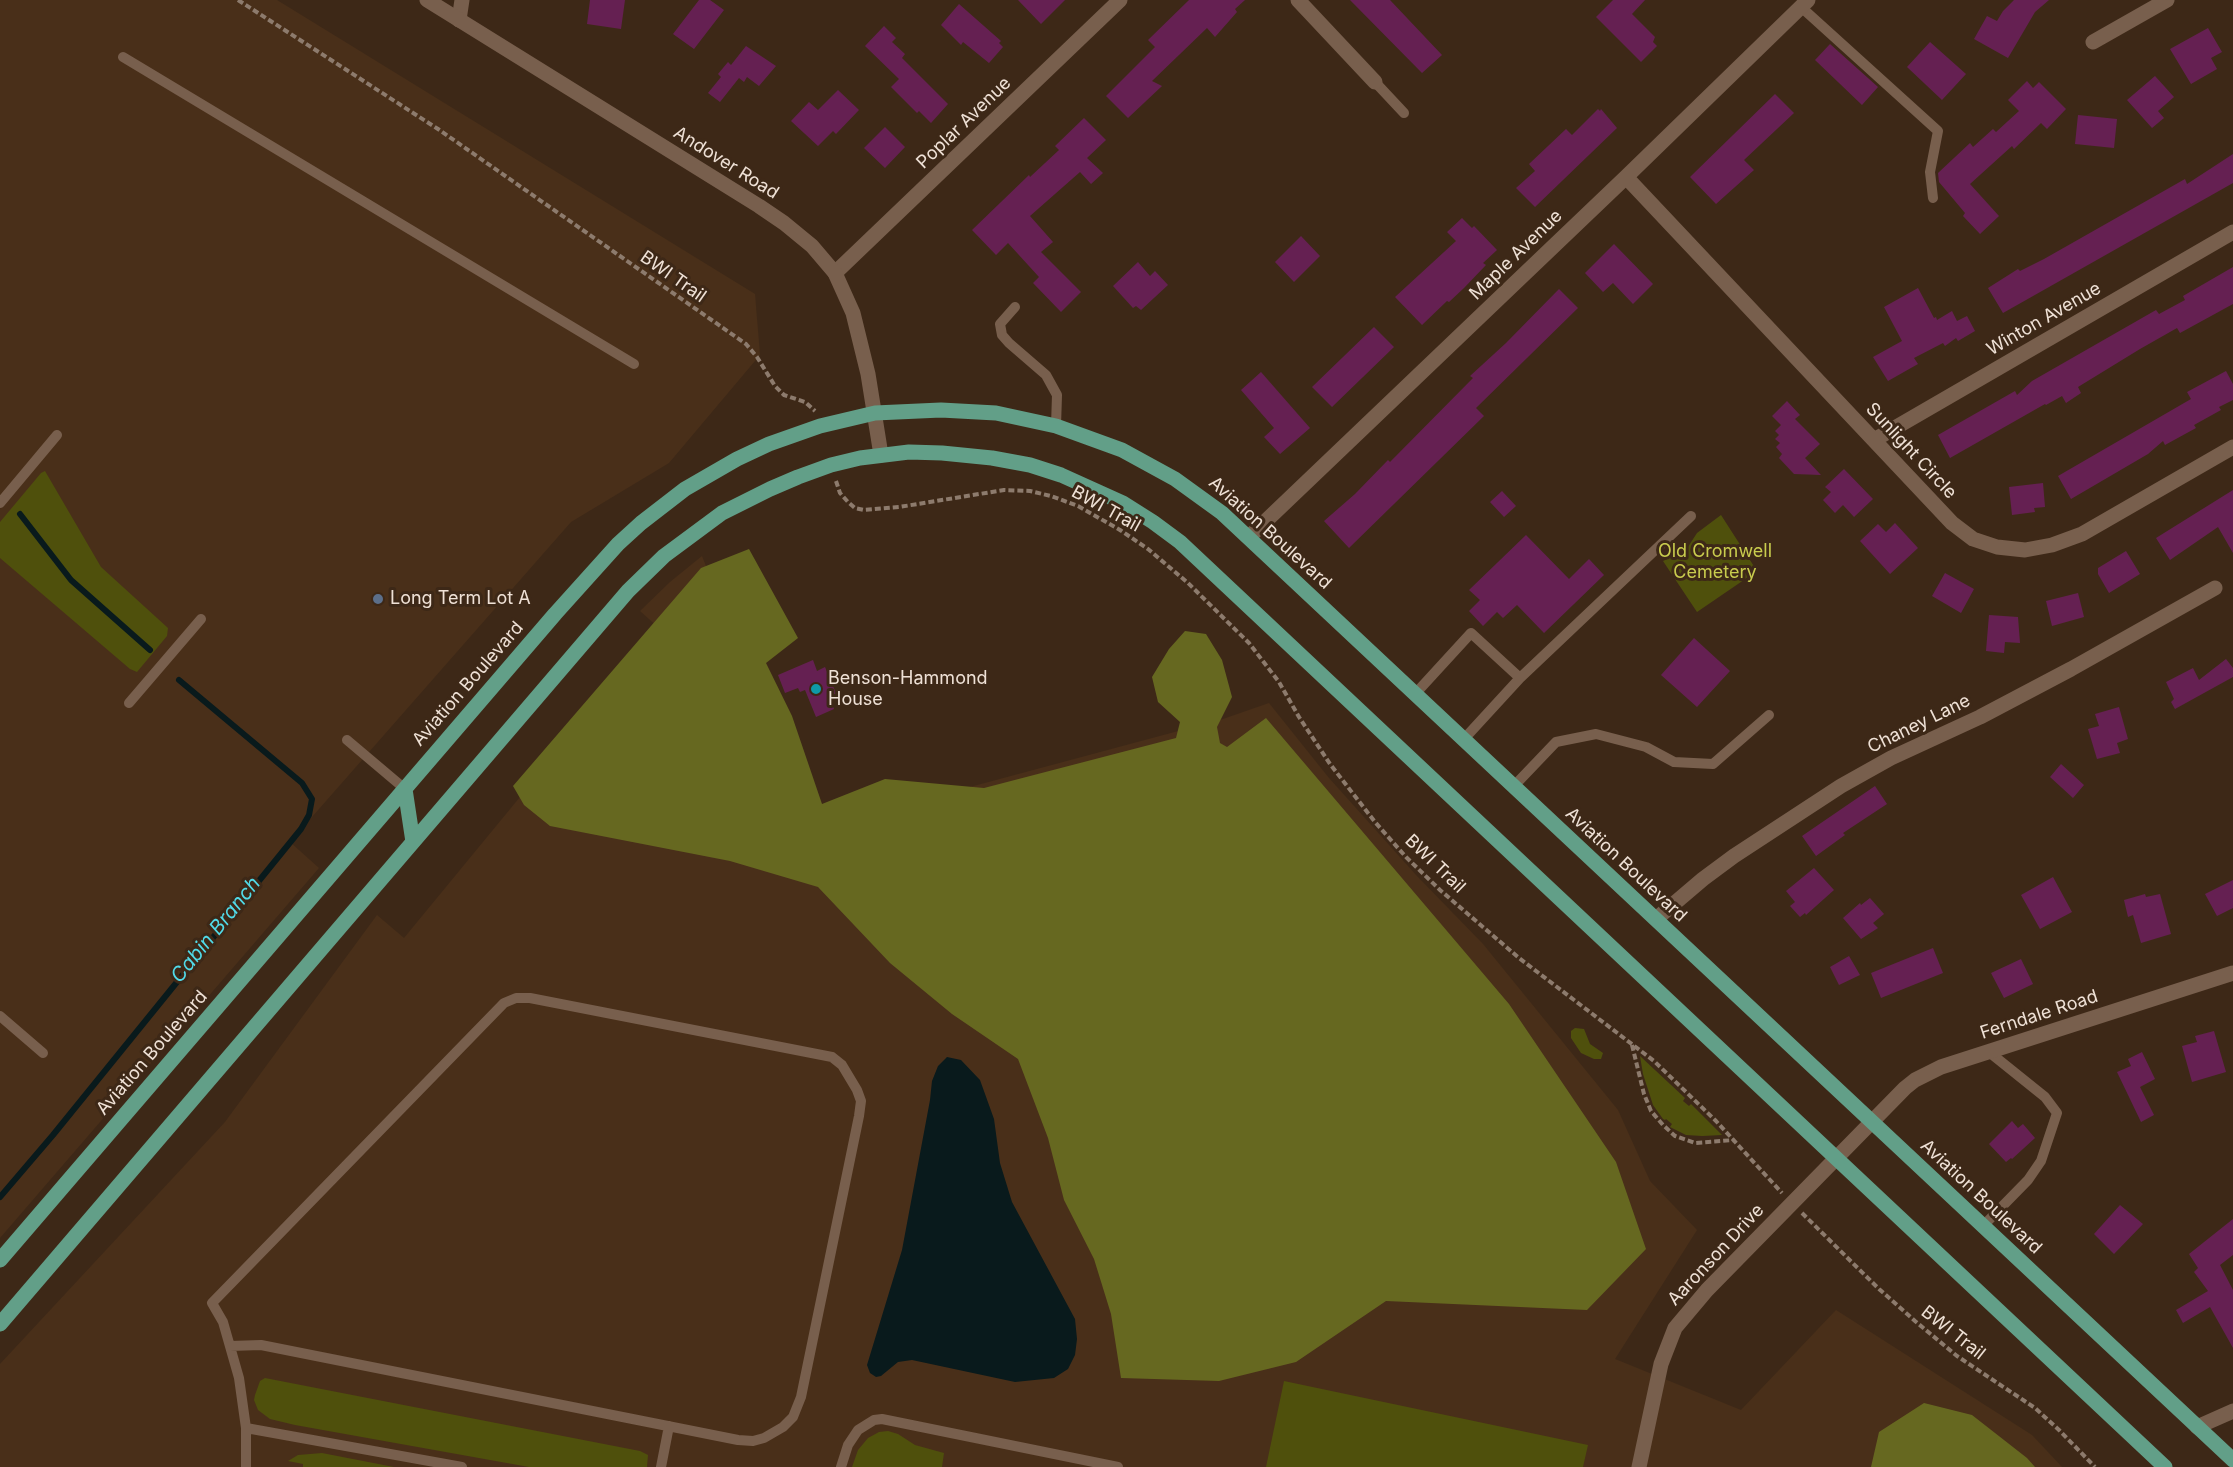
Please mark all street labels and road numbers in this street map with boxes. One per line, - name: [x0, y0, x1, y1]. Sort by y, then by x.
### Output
- street label: Poplar Avenue: [912, 73, 1016, 173]
- street label: Andover Road: [669, 122, 783, 204]
- street label: Maple Avenue: [1465, 205, 1567, 305]
- street label: BWI Trail: [636, 246, 710, 308]
- street label: Winton Avenue: [1983, 278, 2105, 360]
- street label: Sunlight Circle: [1861, 399, 1961, 503]
- street label: Aviation Boulevard: [1204, 472, 1336, 594]
- street label: BWI Trail: [1068, 481, 1144, 537]
- street label: Aviation Boulevard: [408, 617, 528, 751]
- street label: Chaney Lane: [1864, 690, 1974, 758]
- street label: Aviation Boulevard: [1561, 803, 1691, 927]
- street label: BWI Trail: [1400, 830, 1470, 898]
- street label: Aviation Boulevard: [92, 986, 212, 1120]
- street label: Ferndale Road: [1977, 986, 2101, 1044]
- street label: Aviation Boulevard: [1916, 1135, 2046, 1259]
- street label: Aaronson Drive: [1663, 1200, 1769, 1310]
- street label: BWI Trail: [1917, 1301, 1989, 1365]

